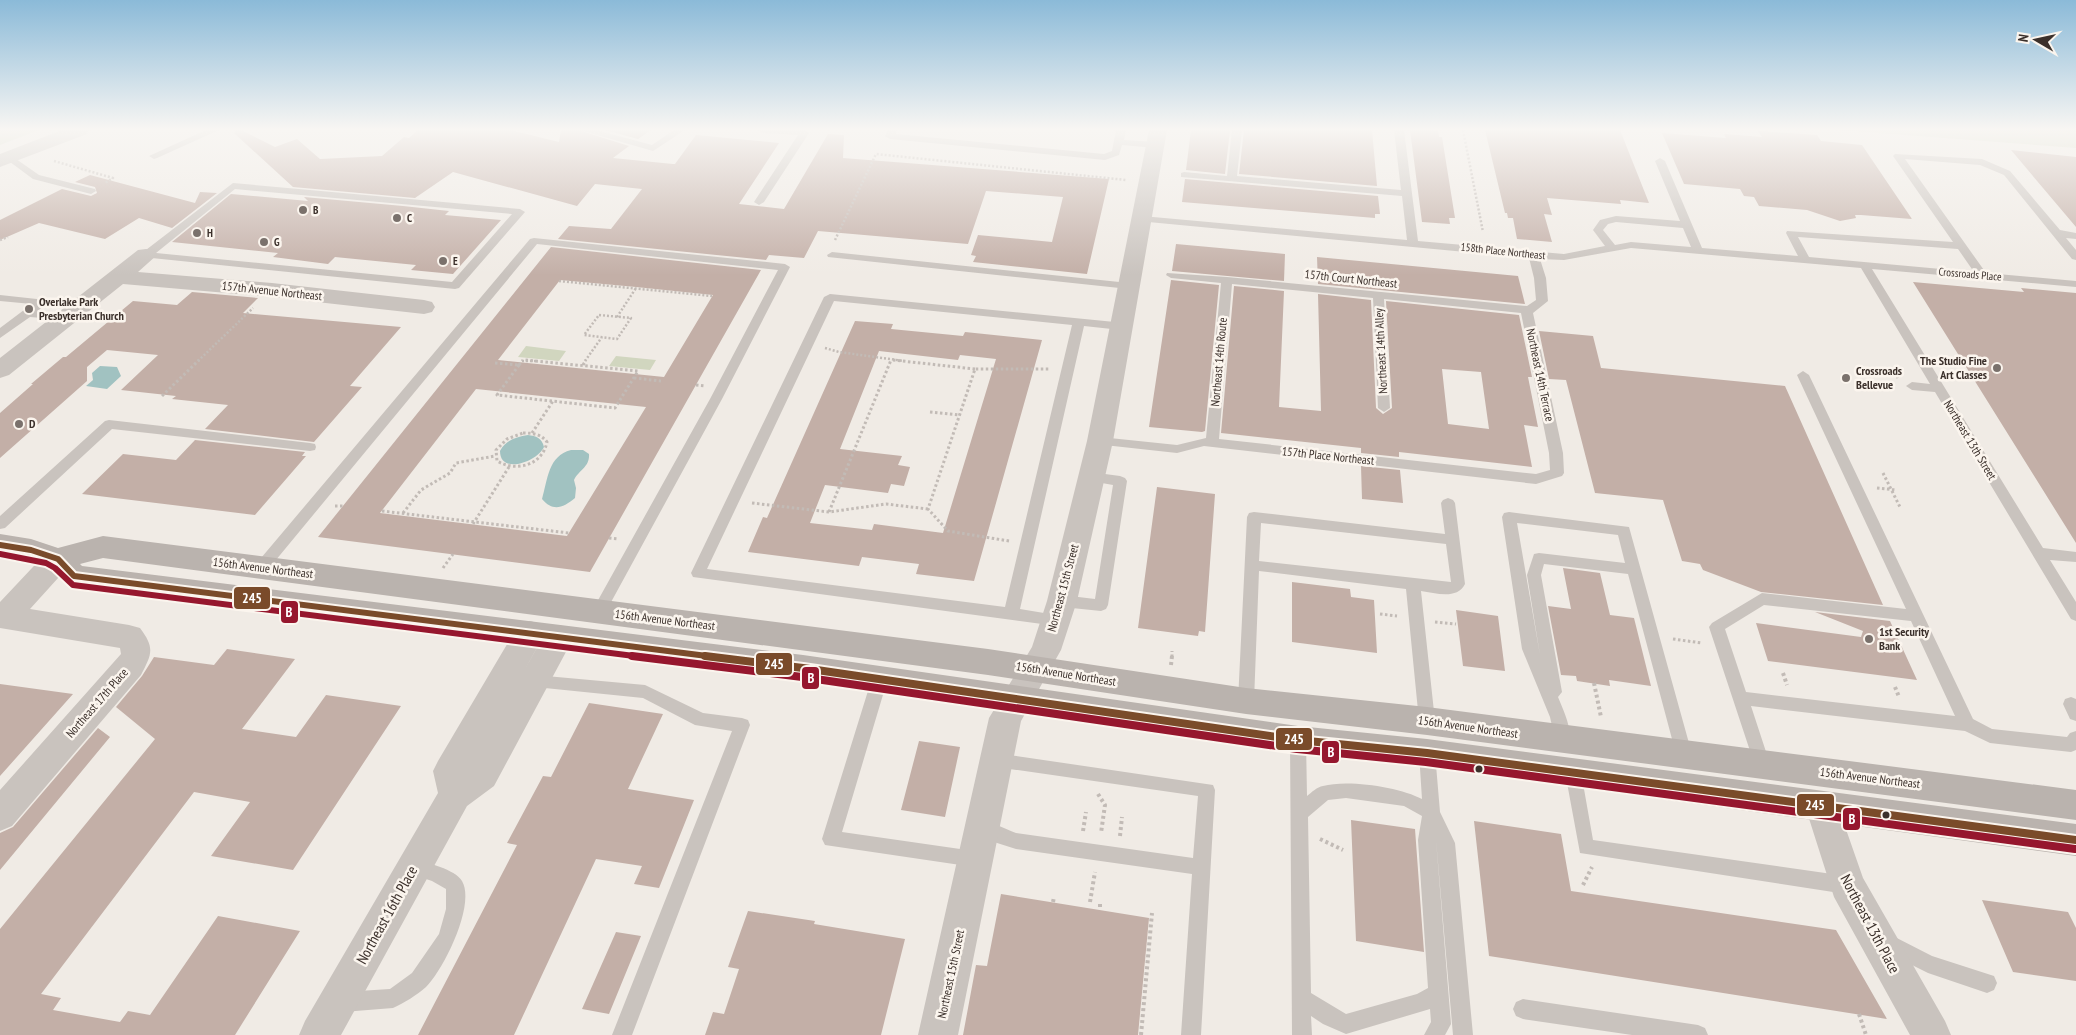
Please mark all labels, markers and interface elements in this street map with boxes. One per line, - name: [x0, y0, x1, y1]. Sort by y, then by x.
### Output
- north arrow: [2011, 15, 2061, 65]
- text: N: [2014, 33, 2033, 43]
- place label: B: [313, 203, 319, 217]
- marker: B: [297, 204, 309, 216]
- place label: C: [407, 211, 412, 225]
- marker: C: [391, 212, 403, 224]
- place label: H: [207, 226, 213, 240]
- marker: H: [191, 227, 203, 239]
- place label: G: [274, 235, 280, 249]
- marker: G: [258, 236, 270, 248]
- street label: 158th Place Northeast: [1460, 240, 1546, 262]
- place label: E: [453, 254, 458, 268]
- marker: E: [437, 255, 449, 267]
- street label: Crossroads Place: [1938, 264, 2003, 284]
- street label: 157th Court Northeast: [1304, 266, 1399, 291]
- street label: 157th Avenue Northeast: [221, 278, 324, 303]
- place label: Overlake Park Presbyterian Church: [39, 294, 124, 323]
- marker: Overlake Park Presbyterian Church: [23, 303, 35, 315]
- street label: Northeast 14th Alley: [1371, 307, 1390, 394]
- street label: Northeast 14th Route: [1207, 317, 1230, 407]
- street label: Northeast 14th Terrace: [1523, 327, 1558, 423]
- place label: The Studio Fine Art Classes: [1920, 353, 1987, 382]
- marker: The Studio Fine Art Classes: [1991, 362, 2003, 374]
- place label: Crossroads Bellevue: [1856, 363, 1902, 392]
- marker: Crossroads Bellevue: [1840, 372, 1852, 384]
- street label: Northeast 13th Street: [1941, 397, 2000, 483]
- place label: D: [29, 416, 36, 431]
- marker: D: [13, 418, 25, 430]
- street label: 157th Place Northeast: [1281, 443, 1376, 468]
- street label: Northeast 15th Street: [1044, 542, 1082, 633]
- street label: 156th Avenue Northeast: [212, 554, 315, 581]
- line badge: 245: [233, 586, 271, 610]
- text: 245: [242, 589, 262, 607]
- line badge: B: [280, 600, 299, 624]
- text: B: [286, 603, 293, 621]
- street label: 156th Avenue Northeast: [614, 606, 717, 633]
- place label: 1st Security Bank: [1879, 624, 1929, 653]
- marker: 1st Security Bank: [1863, 633, 1875, 645]
- line badge: 245: [755, 652, 793, 676]
- text: 245: [764, 655, 784, 673]
- street label: 156th Avenue Northeast: [1015, 658, 1118, 689]
- street label: Northeast 17th Place: [62, 665, 131, 741]
- line badge: B: [801, 666, 820, 690]
- text: B: [808, 669, 815, 687]
- street label: 156th Avenue Northeast: [1417, 712, 1520, 741]
- line badge: 245: [1275, 727, 1313, 751]
- text: 245: [1284, 730, 1304, 748]
- line badge: B: [1321, 740, 1340, 764]
- text: B: [1328, 743, 1335, 761]
- unlabelled marker: [1474, 764, 1484, 774]
- street label: 156th Avenue Northeast: [1819, 764, 1922, 791]
- line badge: 245: [1796, 793, 1835, 817]
- text: 245: [1805, 796, 1825, 814]
- line badge: B: [1842, 807, 1861, 831]
- text: B: [1849, 810, 1856, 828]
- unlabelled marker: [1881, 810, 1891, 820]
- street label: Northeast 16th Place: [352, 862, 421, 967]
- street label: Northeast 13th Place: [1836, 871, 1904, 976]
- street label: Northeast 15th Street: [934, 928, 967, 1020]

